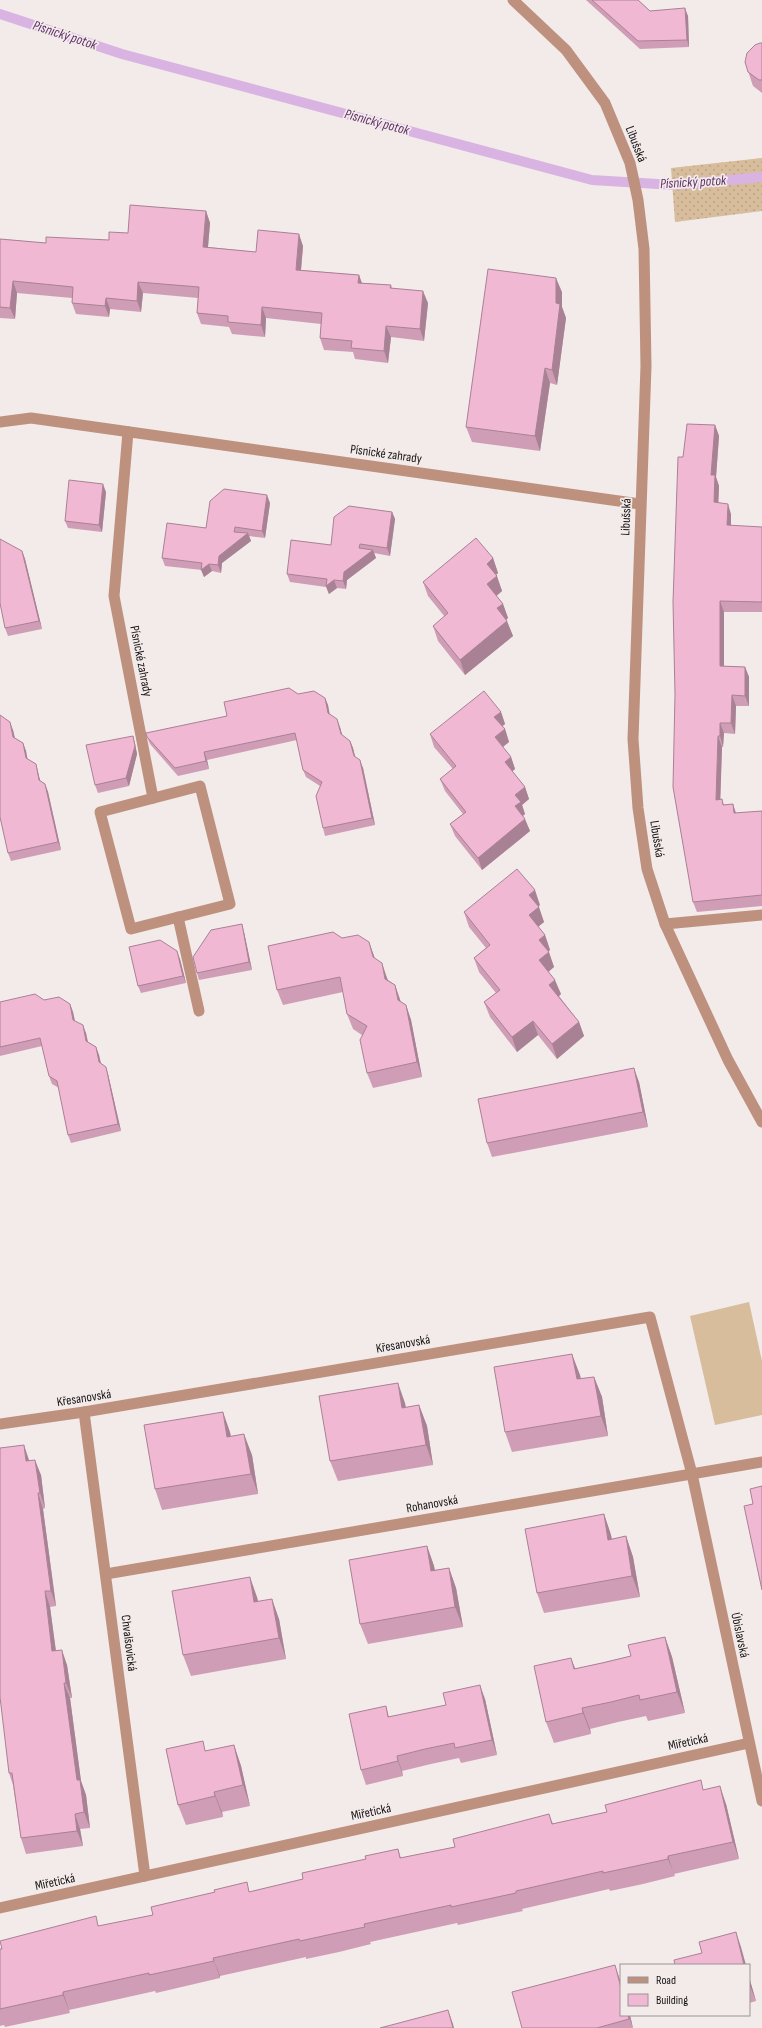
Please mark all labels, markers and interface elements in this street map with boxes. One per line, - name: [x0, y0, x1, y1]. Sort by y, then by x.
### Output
- water label: Písnický potok: [31, 17, 100, 54]
- water label: Písnický potok: [343, 105, 412, 139]
- street label: Libušská: [622, 124, 650, 164]
- water label: Písnický potok: [659, 172, 727, 192]
- street label: Písnické zahrady: [349, 441, 423, 467]
- street label: Libušská: [617, 498, 635, 536]
- street label: Písnické zahrady: [126, 624, 156, 698]
- street label: Libušská: [646, 819, 668, 859]
- street label: Křesanovská: [375, 1331, 431, 1357]
- street label: Křesanovská: [56, 1386, 112, 1410]
- street label: Rohanovská: [405, 1492, 459, 1516]
- street label: Úbislavská: [727, 1611, 753, 1659]
- street label: Chvalšovická: [118, 1614, 140, 1672]
- street label: Miřetická: [667, 1730, 709, 1754]
- street label: Miřetická: [350, 1800, 392, 1824]
- street label: Miřetická: [34, 1870, 76, 1894]
- legend: [620, 1964, 750, 2016]
- text: Road: [656, 1973, 676, 1988]
- text: Building: [656, 1993, 688, 2008]

